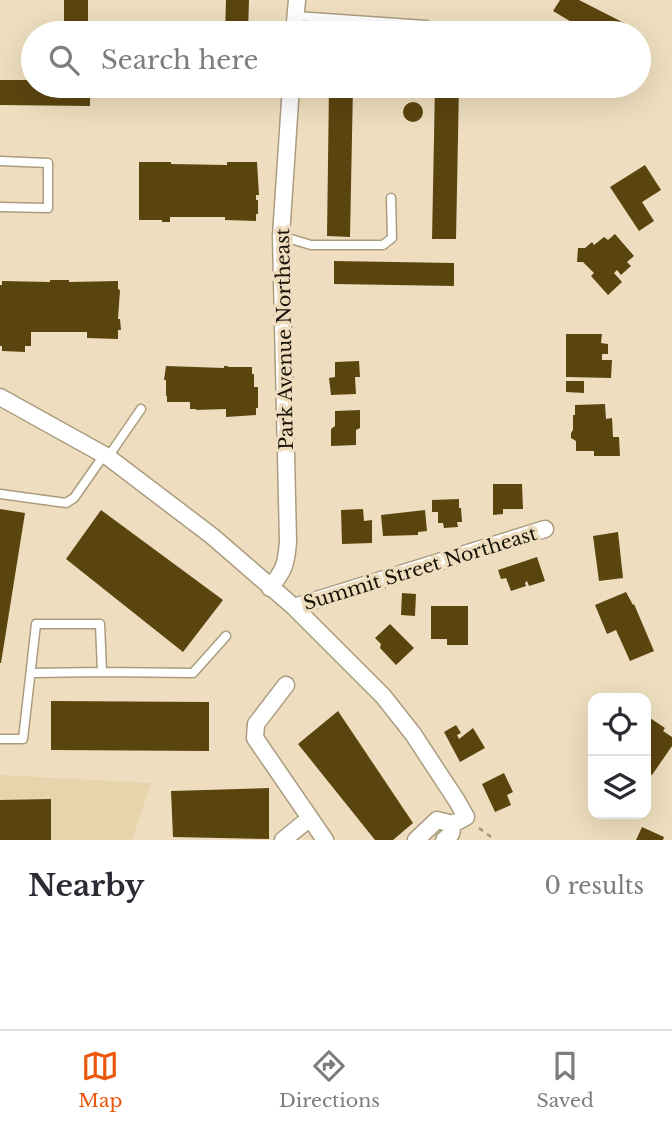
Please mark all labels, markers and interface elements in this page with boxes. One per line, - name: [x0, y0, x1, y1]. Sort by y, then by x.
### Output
- search box: [21, 21, 651, 98]
- icon: search: [45, 41, 83, 79]
- text: Search here: [101, 44, 258, 76]
- street label: Park Avenue Northeast: [271, 227, 298, 450]
- street label: Summit Street Northeast: [301, 522, 540, 615]
- map controls: [588, 693, 651, 819]
- button: locate: [588, 693, 651, 756]
- button: layers: [588, 756, 651, 819]
- text: Nearby: [28, 867, 144, 904]
- text: 0 results: [545, 872, 644, 900]
- tab: Map: [78, 1047, 122, 1112]
- tab: Directions: [279, 1047, 380, 1112]
- tab: Saved: [536, 1047, 594, 1112]

